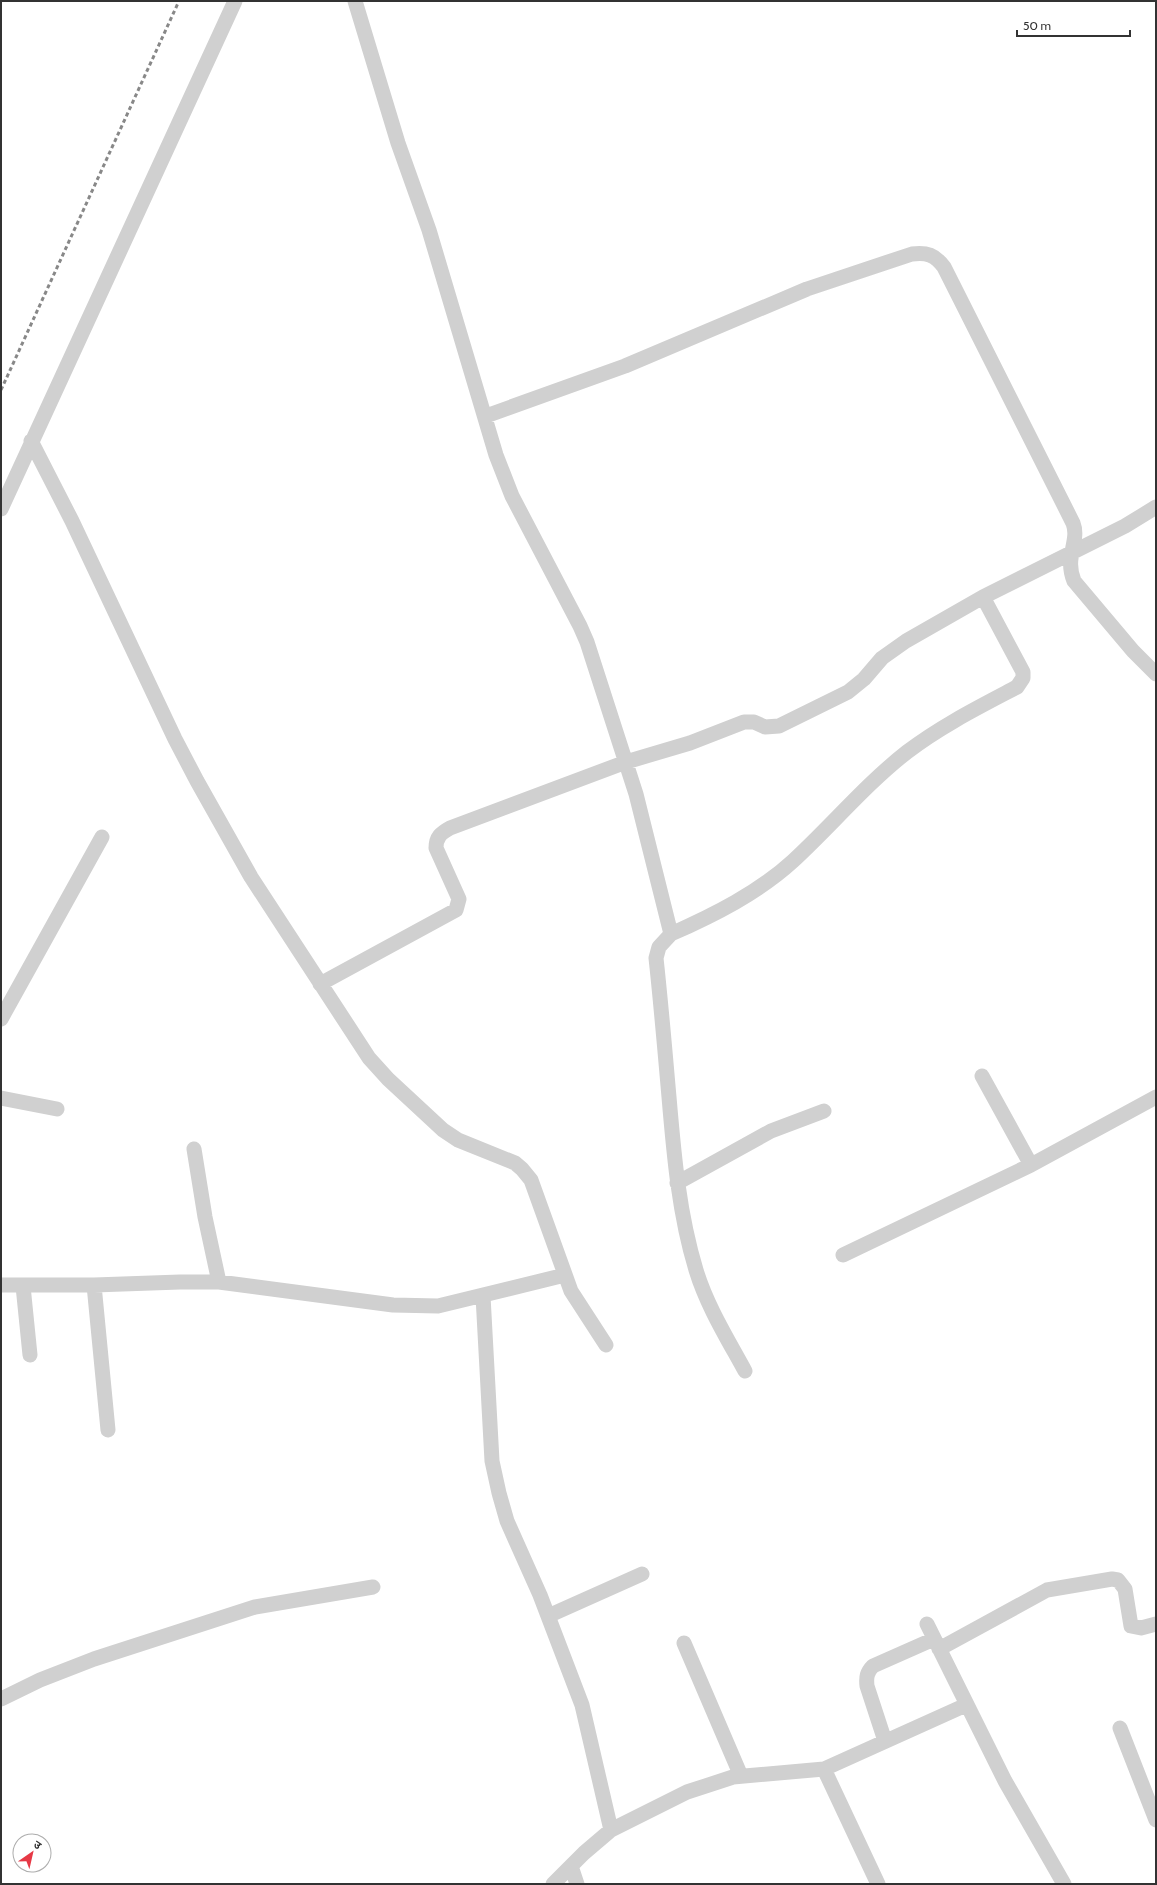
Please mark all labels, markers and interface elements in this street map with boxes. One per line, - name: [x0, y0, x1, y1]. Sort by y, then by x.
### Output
- scale bar: [1017, 12, 1130, 38]
- text: 50 m: [1023, 18, 1051, 33]
- north arrow: [12, 1833, 52, 1873]
- text: उ: [31, 1837, 45, 1853]

